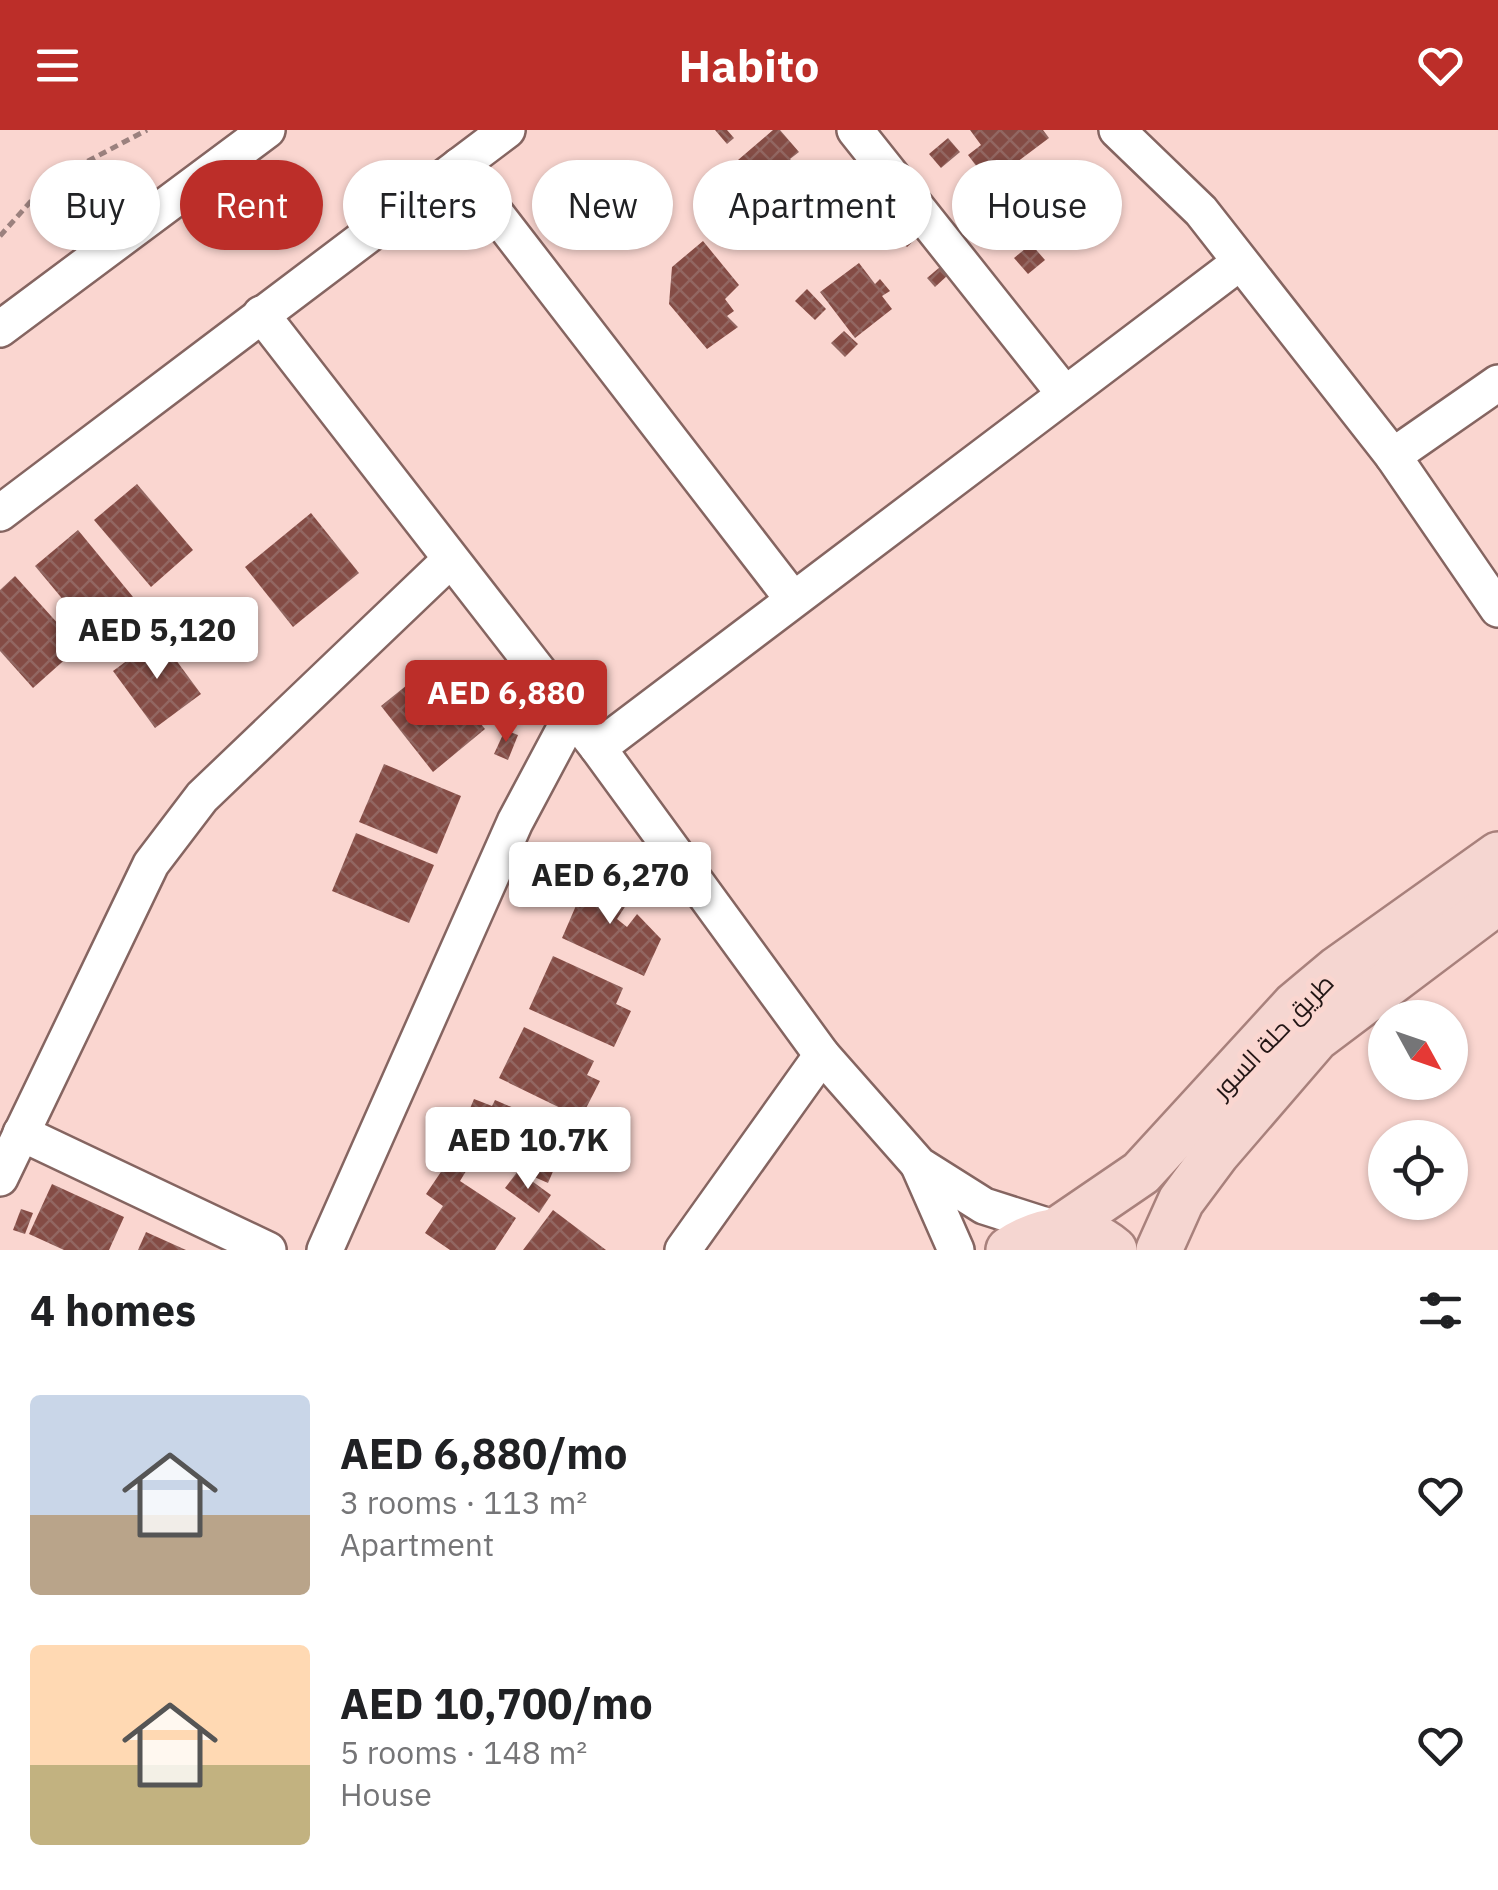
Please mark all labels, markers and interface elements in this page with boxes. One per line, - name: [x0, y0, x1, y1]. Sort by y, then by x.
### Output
- text: Habito: [679, 36, 819, 94]
- icon: menu: [30, 38, 85, 93]
- icon: heart: [1413, 38, 1468, 93]
- chip: Buy: [30, 160, 160, 250]
- chip: Rent: [180, 160, 323, 250]
- chip: Filters: [343, 160, 512, 250]
- chip: New: [532, 160, 673, 250]
- chip: Apartment: [693, 160, 932, 250]
- chip: House: [952, 160, 1122, 250]
- pin: AED 5,120: [43, 597, 271, 682]
- text: AED 5,120: [78, 608, 236, 650]
- pin: AED 6,880: [392, 660, 620, 745]
- text: AED 6,880: [427, 671, 585, 713]
- pin: AED 6,270: [496, 842, 724, 927]
- text: AED 6,270: [531, 853, 689, 895]
- street label: طريق حلة السور: [1203, 966, 1340, 1106]
- north arrow: [1368, 1000, 1468, 1100]
- map controls: [1368, 1000, 1468, 1220]
- pin: AED 10.7K: [414, 1107, 642, 1192]
- text: AED 10.7K: [448, 1118, 609, 1160]
- button: locate: [1368, 1120, 1468, 1220]
- text: 4 homes: [30, 1283, 196, 1338]
- icon: filters: [1413, 1283, 1468, 1338]
- text: AED 6,880/mo: [340, 1426, 627, 1481]
- icon: home: [110, 1435, 230, 1555]
- icon: heart: [1413, 1468, 1468, 1523]
- text: 3 rooms · 113 m²: [340, 1481, 587, 1523]
- text: Apartment: [340, 1523, 494, 1565]
- text: AED 10,700/mo: [340, 1676, 653, 1731]
- icon: home: [110, 1685, 230, 1805]
- icon: heart: [1413, 1718, 1468, 1773]
- text: 5 rooms · 148 m²: [340, 1731, 587, 1773]
- text: House: [340, 1773, 432, 1815]

